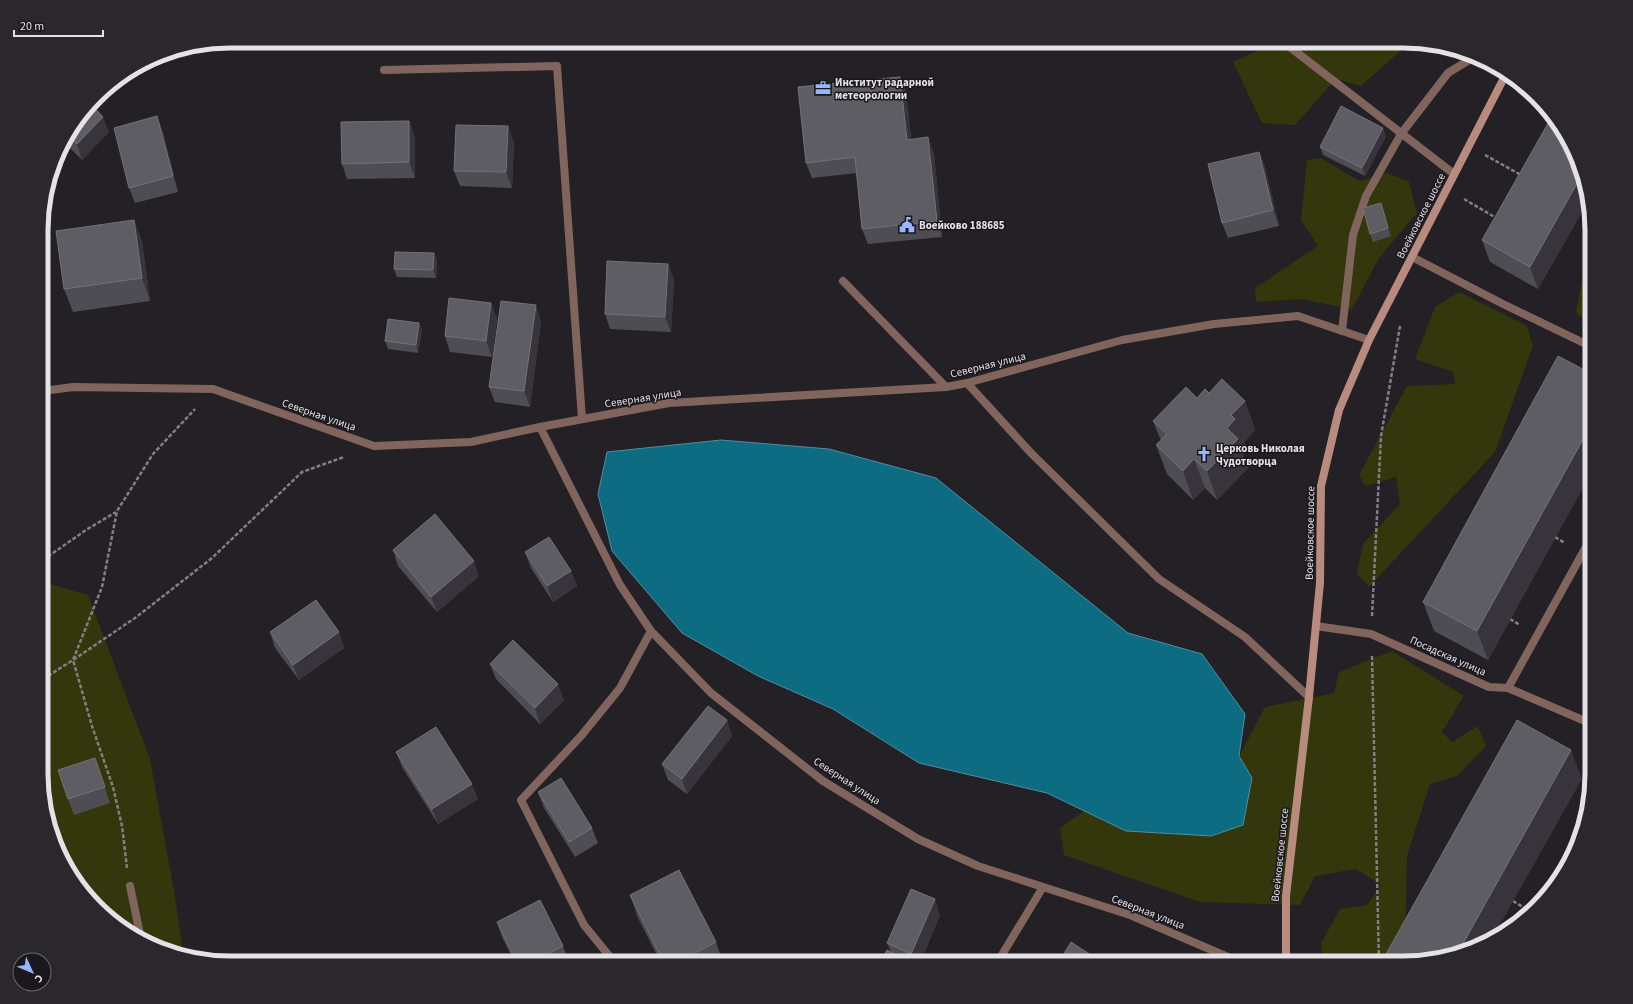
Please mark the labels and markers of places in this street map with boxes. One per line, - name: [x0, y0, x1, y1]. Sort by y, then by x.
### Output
- place label: Институт радарной метеорологии: [835, 75, 934, 103]
- office icon: Институт радарной метеорологии: [814, 79, 832, 97]
- public building icon: Воейково 188685: [898, 216, 916, 234]
- place label: Воейково 188685: [919, 218, 1005, 233]
- place label: Церковь Николая Чудотворца: [1216, 441, 1305, 469]
- church icon: Церковь Николая Чудотворца: [1195, 445, 1213, 463]

